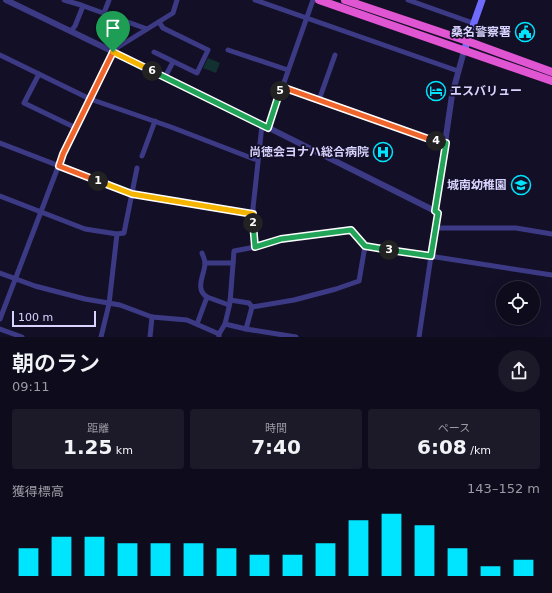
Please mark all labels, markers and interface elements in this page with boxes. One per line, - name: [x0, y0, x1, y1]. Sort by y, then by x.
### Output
- pin: [96, 11, 130, 52]
- icon: arrive: [102, 17, 124, 39]
- public building icon: 桑名警察署: [514, 21, 536, 43]
- place label: 桑名警察署: [451, 25, 511, 39]
- pin: 6: [142, 61, 162, 81]
- text: 6: [148, 64, 156, 77]
- hotel icon: エスバリュー: [425, 80, 447, 102]
- pin: 5: [270, 81, 290, 101]
- text: 5: [276, 84, 284, 97]
- place label: エスバリュー: [450, 84, 522, 98]
- pin: 4: [426, 131, 446, 151]
- text: 4: [432, 134, 440, 147]
- hospital icon: 尚徳会ヨナハ総合病院: [372, 141, 394, 163]
- place label: 尚徳会ヨナハ総合病院: [249, 145, 369, 159]
- pin: 1: [88, 171, 108, 191]
- text: 1: [94, 174, 102, 187]
- school or university icon: 城南幼稚園: [510, 174, 532, 196]
- place label: 城南幼稚園: [447, 178, 507, 192]
- pin: 2: [243, 213, 263, 233]
- text: 2: [249, 216, 257, 229]
- pin: 3: [379, 240, 399, 260]
- text: 3: [385, 243, 393, 256]
- map controls: [496, 281, 540, 325]
- button: locate: [496, 281, 540, 325]
- scale bar: [12, 309, 96, 328]
- text: 100 m: [18, 311, 53, 324]
- button: share: [498, 350, 540, 392]
- text: 朝のラン: [12, 351, 100, 376]
- text: 09:11: [12, 379, 49, 394]
- text: 距離: [87, 422, 109, 435]
- text: 時間: [265, 422, 287, 435]
- text: ペース: [438, 422, 470, 435]
- text: 1.25: [63, 435, 112, 459]
- text: 7:40: [251, 435, 301, 459]
- text: 6:08: [417, 435, 467, 459]
- text: km: [112, 444, 133, 457]
- text: /km: [467, 444, 491, 457]
- text: 143–152 m: [467, 481, 540, 496]
- text: 獲得標高: [12, 484, 64, 499]

